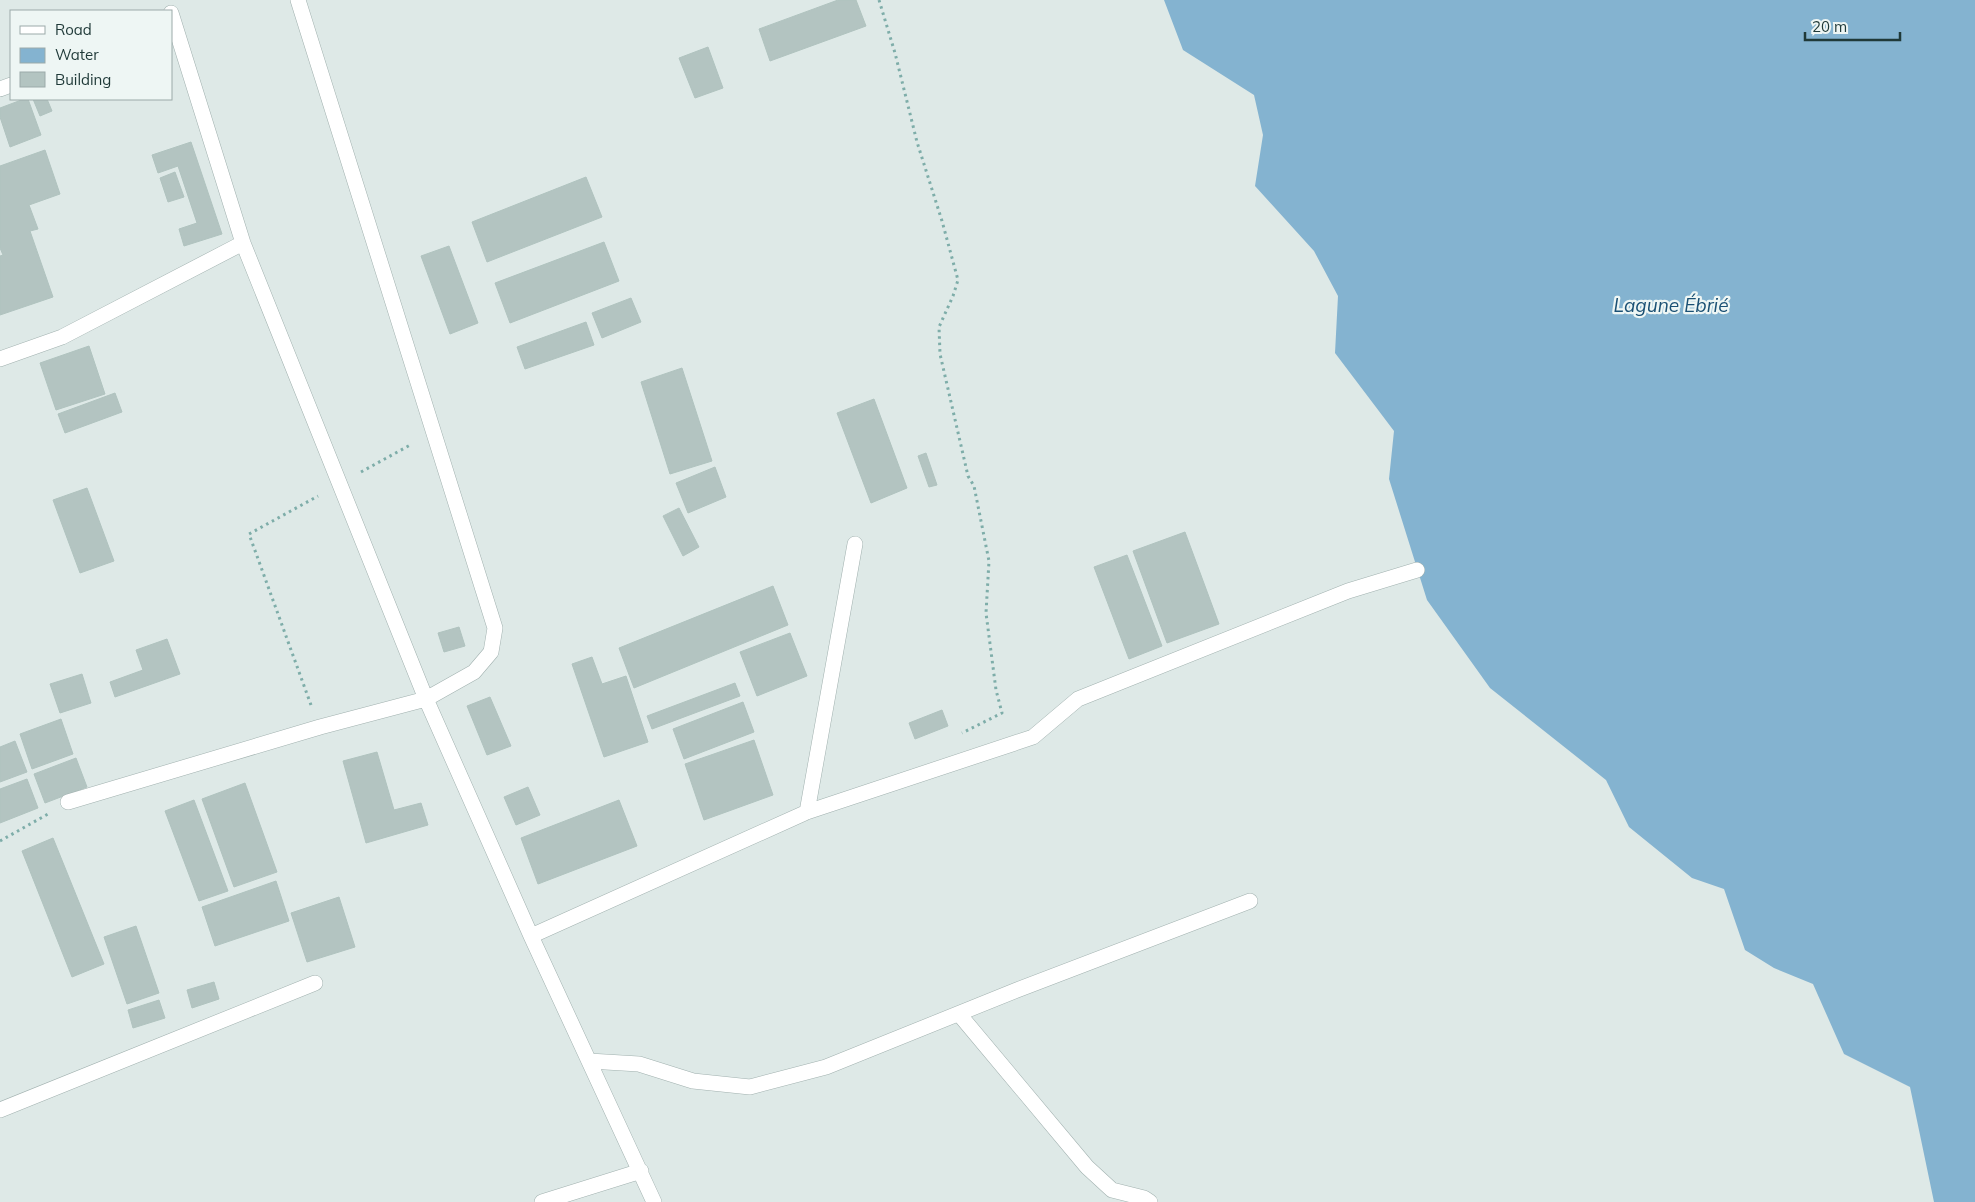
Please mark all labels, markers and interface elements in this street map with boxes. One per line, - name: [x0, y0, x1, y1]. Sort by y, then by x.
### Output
- legend: [10, 10, 172, 100]
- scale bar: [1805, 10, 1900, 42]
- text: 20 m: [1812, 17, 1847, 36]
- text: Road: [55, 20, 92, 39]
- text: Water: [55, 45, 99, 64]
- text: Building: [55, 70, 111, 89]
- water label: Lagune Ébrié: [1614, 293, 1728, 317]

